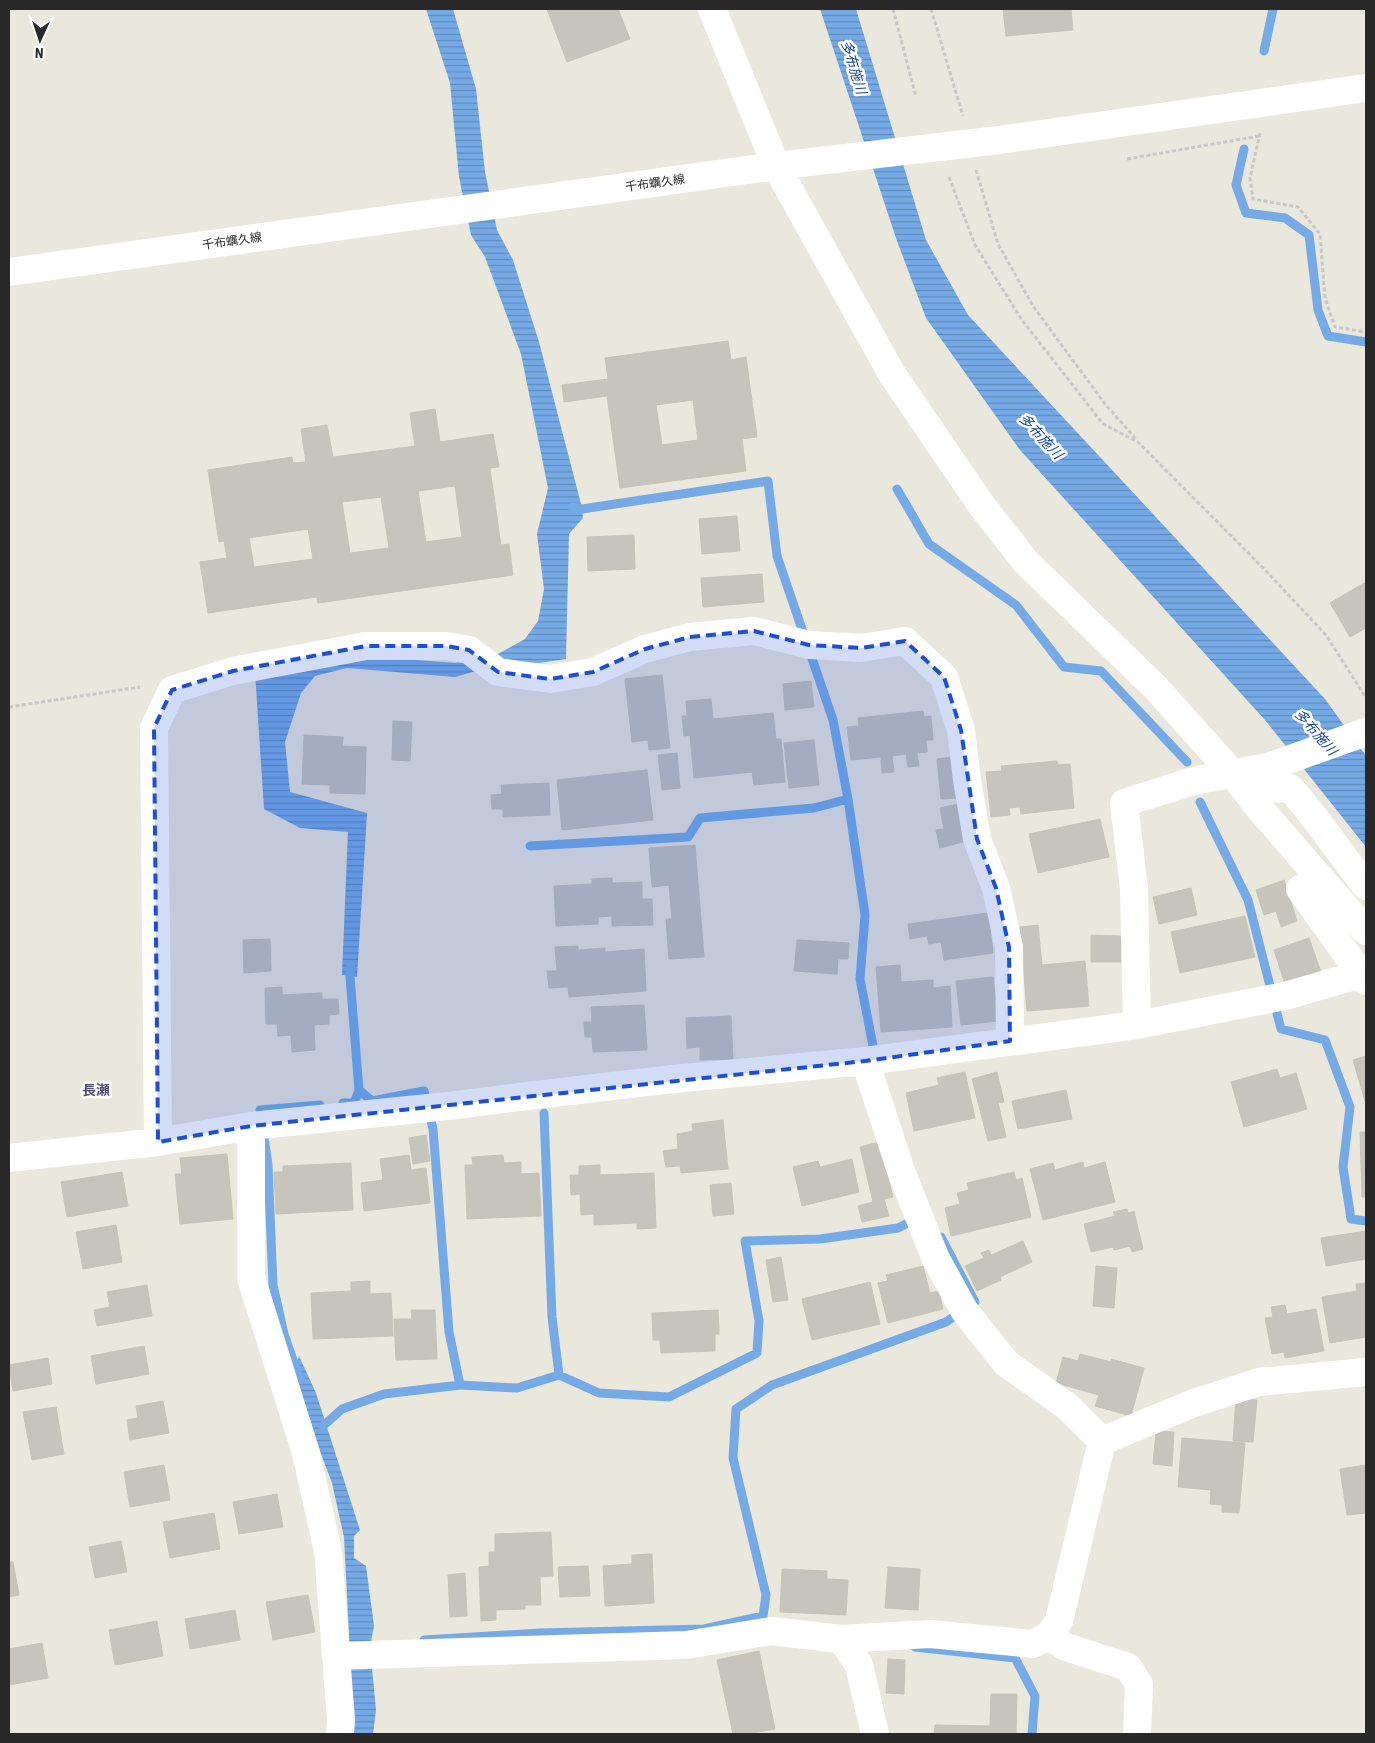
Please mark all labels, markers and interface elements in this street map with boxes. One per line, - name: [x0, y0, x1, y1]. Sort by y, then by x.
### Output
- north arrow: [15, 15, 65, 65]
- water label: 多布施川: [838, 38, 870, 98]
- text: N: [35, 45, 44, 61]
- street label: 千布蠣久線: [624, 172, 686, 194]
- street label: 千布蠣久線: [201, 230, 263, 252]
- water label: 多布施川: [1016, 410, 1067, 463]
- water label: 多布施川: [1292, 706, 1342, 760]
- district label: 長瀬: [82, 1082, 110, 1098]

